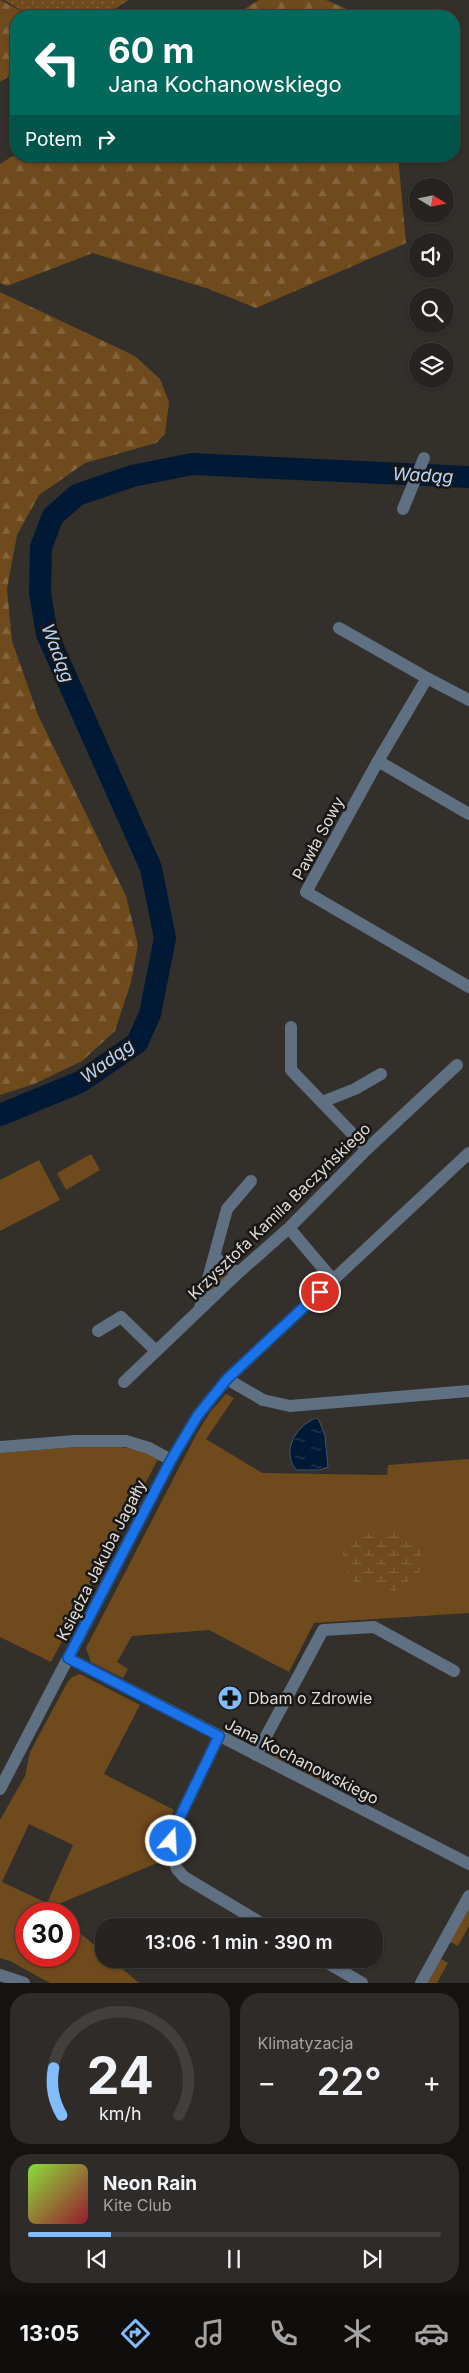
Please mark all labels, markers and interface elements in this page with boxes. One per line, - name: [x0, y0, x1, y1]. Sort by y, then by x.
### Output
- text: 60 m: [108, 29, 195, 71]
- icon: left: [25, 30, 90, 95]
- text: Jana Kochanowskiego: [108, 71, 342, 97]
- icon: right: [92, 125, 120, 153]
- text: Potem: [25, 128, 82, 151]
- north arrow: [409, 178, 454, 222]
- map controls: [409, 178, 454, 388]
- button: sound: [409, 233, 454, 278]
- button: search: [409, 288, 454, 333]
- button: layers: [409, 343, 454, 388]
- water label: Wadąg: [392, 463, 454, 487]
- water label: Wadąg: [37, 621, 79, 685]
- street label: Pawła Sowy: [288, 793, 348, 883]
- water label: Wadąg: [76, 1035, 138, 1087]
- street label: Krzysztofa Kamila Baczyńskiego: [184, 1118, 374, 1304]
- pin: [299, 1271, 341, 1313]
- icon: arrive: [306, 1278, 334, 1306]
- street label: Księdza Jakuba Jagałły: [52, 1476, 150, 1644]
- pharmacy icon: Dbam o Zdrowie: [217, 1685, 243, 1711]
- place label: Dbam o Zdrowie: [248, 1688, 372, 1708]
- street label: Jana Kochanowskiego: [222, 1713, 382, 1809]
- position arrow: [144, 1814, 196, 1866]
- speed limit sign: 30: [15, 1902, 80, 1967]
- text: 13:06 · 1 min · 390 m: [145, 1931, 333, 1954]
- text: Klimatyzacja: [258, 2033, 353, 2053]
- text: 24: [86, 2044, 153, 2107]
- text: 22°: [317, 2058, 382, 2104]
- text: −: [258, 2065, 276, 2099]
- text: +: [422, 2065, 441, 2099]
- text: km/h: [99, 2103, 141, 2124]
- text: Neon Rain: [103, 2172, 197, 2195]
- text: Kite Club: [103, 2195, 172, 2215]
- icon: previous: [83, 2245, 111, 2273]
- icon: pause: [220, 2245, 248, 2273]
- icon: next: [358, 2245, 386, 2273]
- icon: directions: [118, 2316, 153, 2351]
- icon: music: [192, 2316, 227, 2351]
- icon: phone: [266, 2316, 301, 2351]
- icon: climate: [340, 2316, 375, 2351]
- icon: car: [414, 2316, 449, 2351]
- text: 13:05: [20, 2320, 79, 2346]

